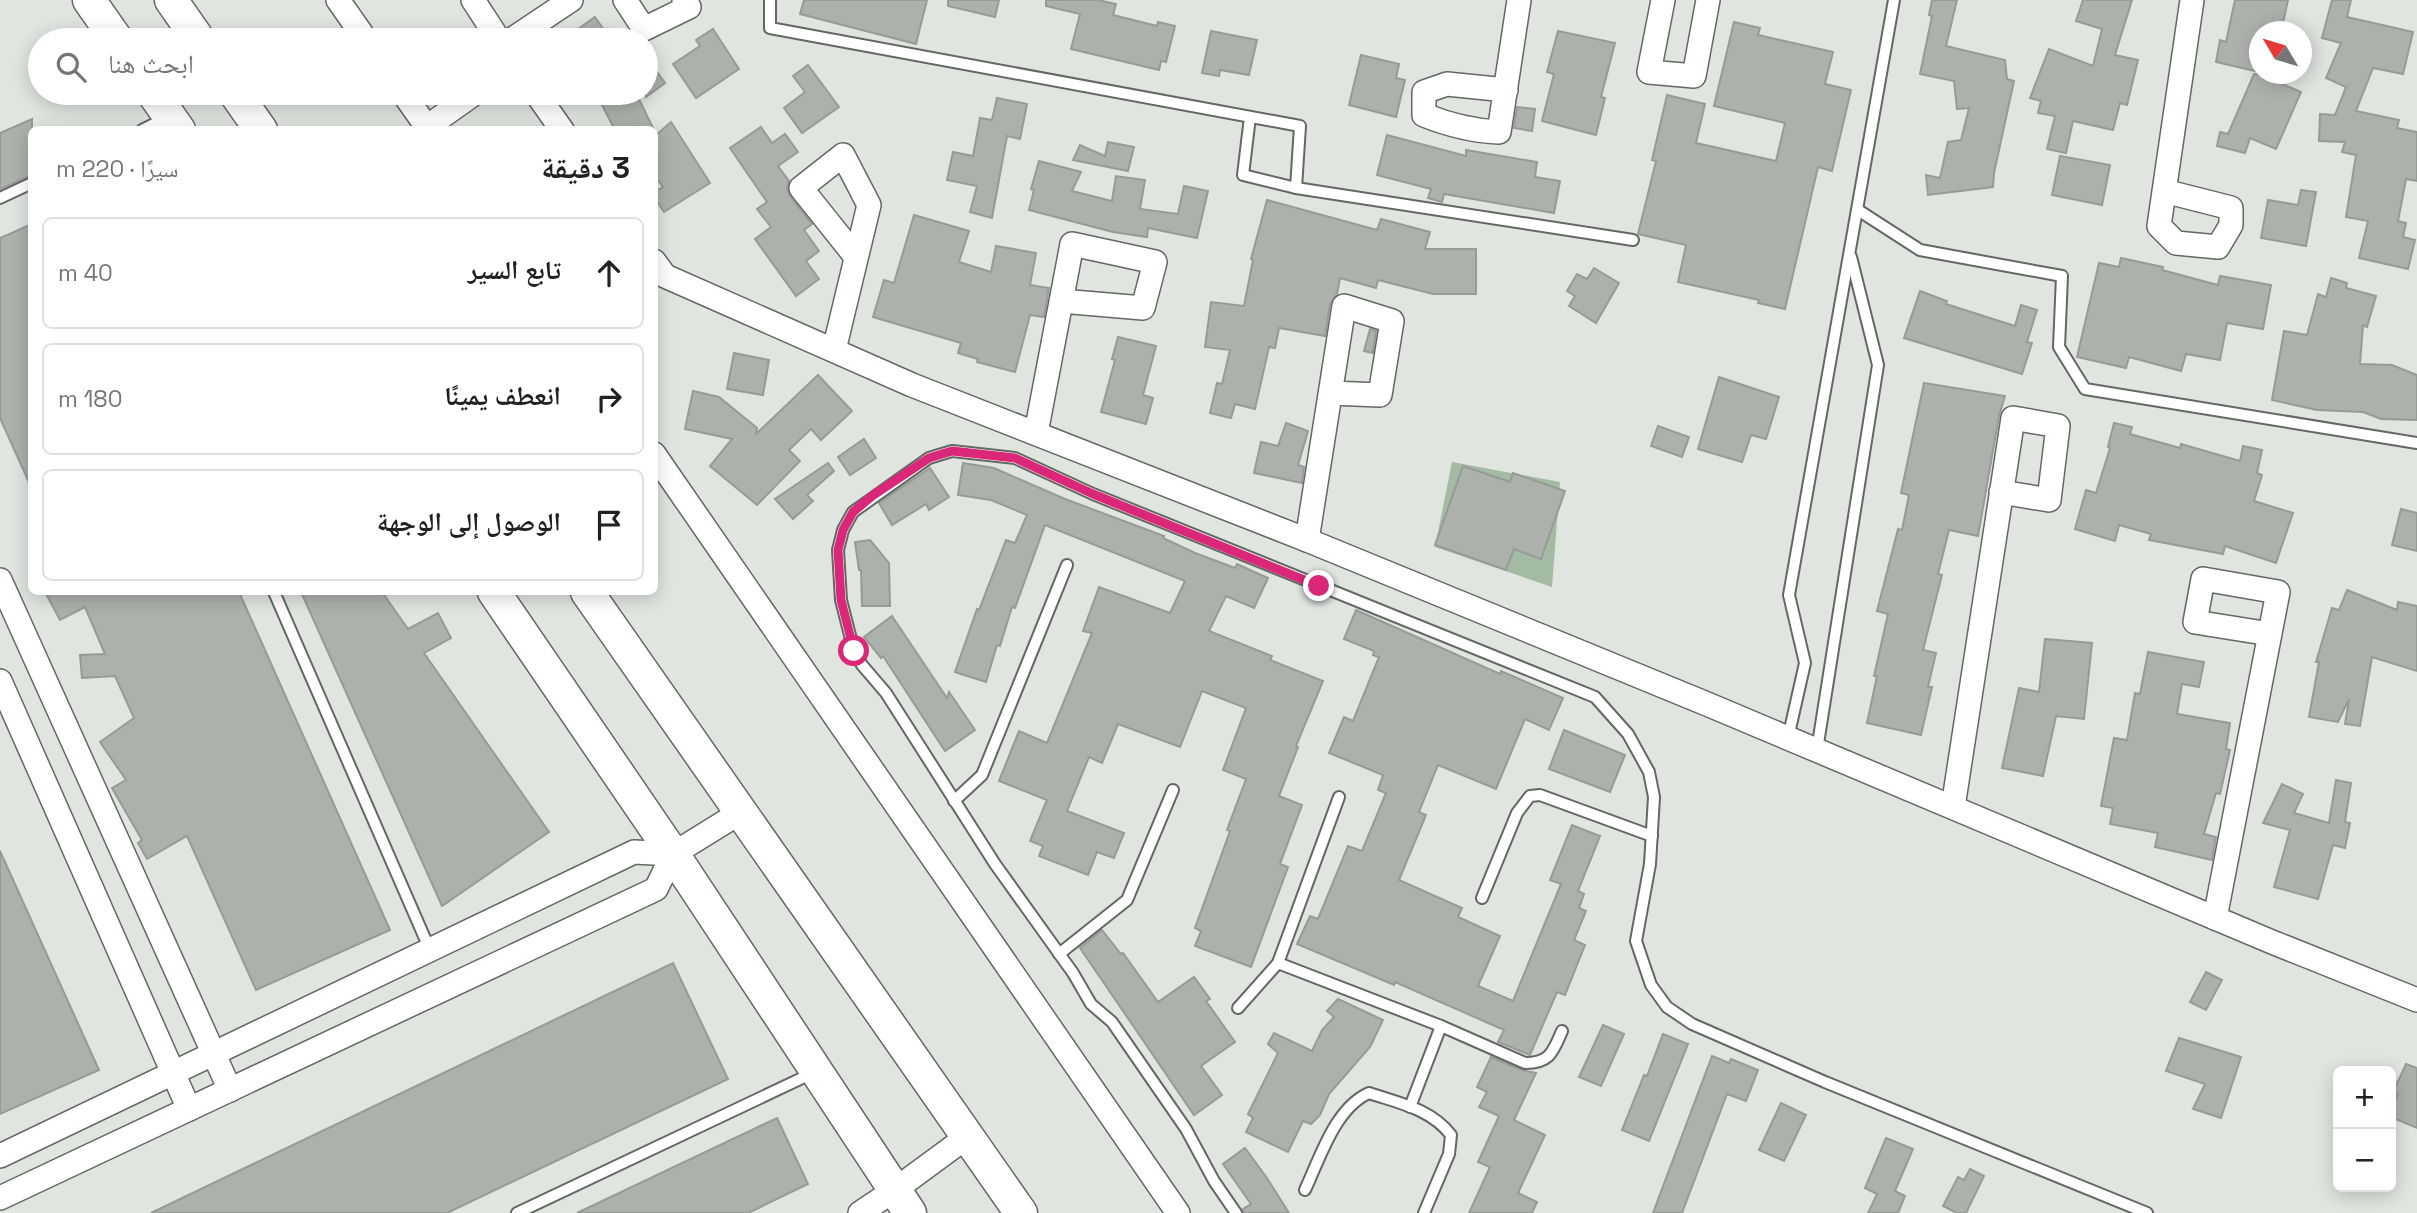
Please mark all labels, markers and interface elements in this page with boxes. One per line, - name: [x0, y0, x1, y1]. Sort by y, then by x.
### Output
- north arrow: [2249, 21, 2312, 84]
- search box: [28, 28, 658, 105]
- text: ابحث هنا: [108, 47, 194, 81]
- icon: search: [52, 48, 90, 86]
- text: 3 دقيقة: [541, 148, 630, 187]
- text: سيرًا · 220 m: [56, 154, 179, 184]
- text: تابع السير: [468, 253, 561, 287]
- icon: ahead: [590, 254, 628, 292]
- text: 40 m: [58, 258, 113, 288]
- text: انعطف يمينًا: [444, 379, 561, 413]
- icon: right: [590, 380, 628, 418]
- text: 180 m: [58, 384, 122, 414]
- text: الوصول إلى الوجهة: [377, 505, 561, 539]
- icon: arrive: [590, 506, 628, 544]
- route end: [1303, 570, 1334, 601]
- route start: [838, 635, 869, 666]
- map controls: [2333, 1066, 2396, 1192]
- button: +: [2333, 1066, 2396, 1129]
- button: −: [2333, 1129, 2396, 1192]

